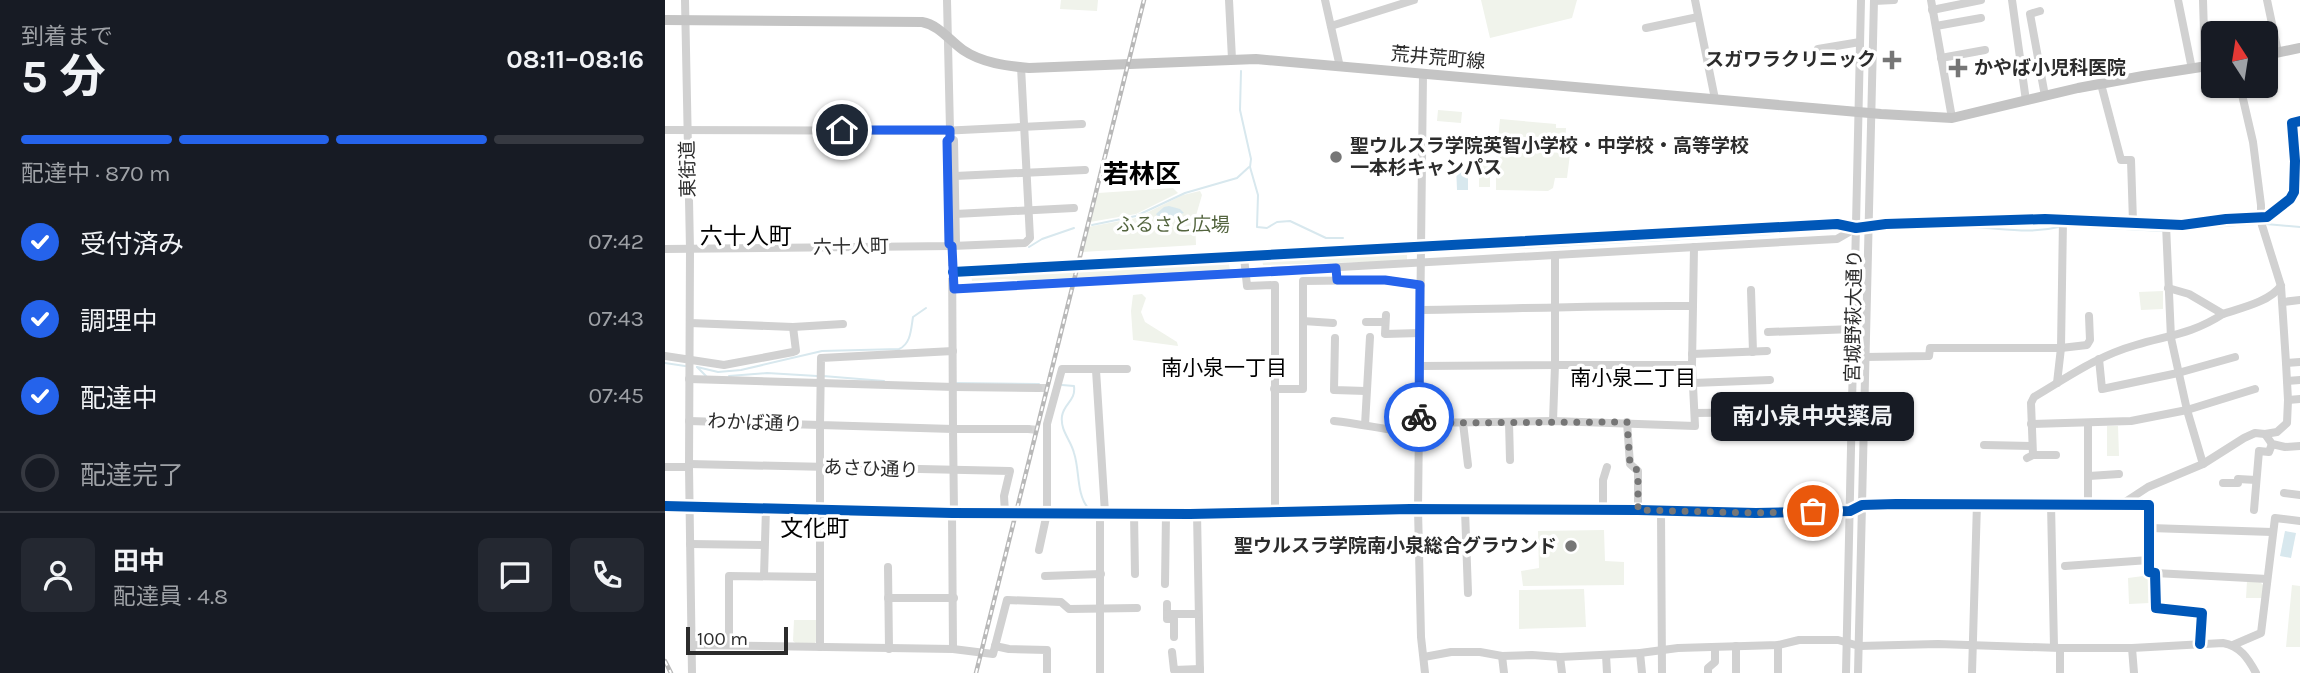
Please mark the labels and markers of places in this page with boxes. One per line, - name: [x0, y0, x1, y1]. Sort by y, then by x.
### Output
- place label: スガワラクリニック: [1705, 49, 1876, 71]
- marker: スガワラクリニック: [1882, 50, 1902, 70]
- place label: かやば小児科医院: [1974, 57, 2126, 79]
- marker: かやば小児科医院: [1948, 58, 1968, 78]
- pin: [812, 100, 872, 160]
- place label: 聖ウルスラ学院英智小学校・中学校・高等学校 一本杉キャンパス: [1350, 135, 1749, 179]
- marker: 聖ウルスラ学院英智小学校・中学校・高等学校 一本杉キャンパス: [1328, 149, 1344, 165]
- callout: 南小泉中央薬局: [1711, 392, 1915, 441]
- pin: [1783, 481, 1843, 541]
- place label: 聖ウルスラ学院南小泉総合グラウンド: [1234, 535, 1557, 557]
- marker: 聖ウルスラ学院南小泉総合グラウンド: [1563, 538, 1579, 554]

